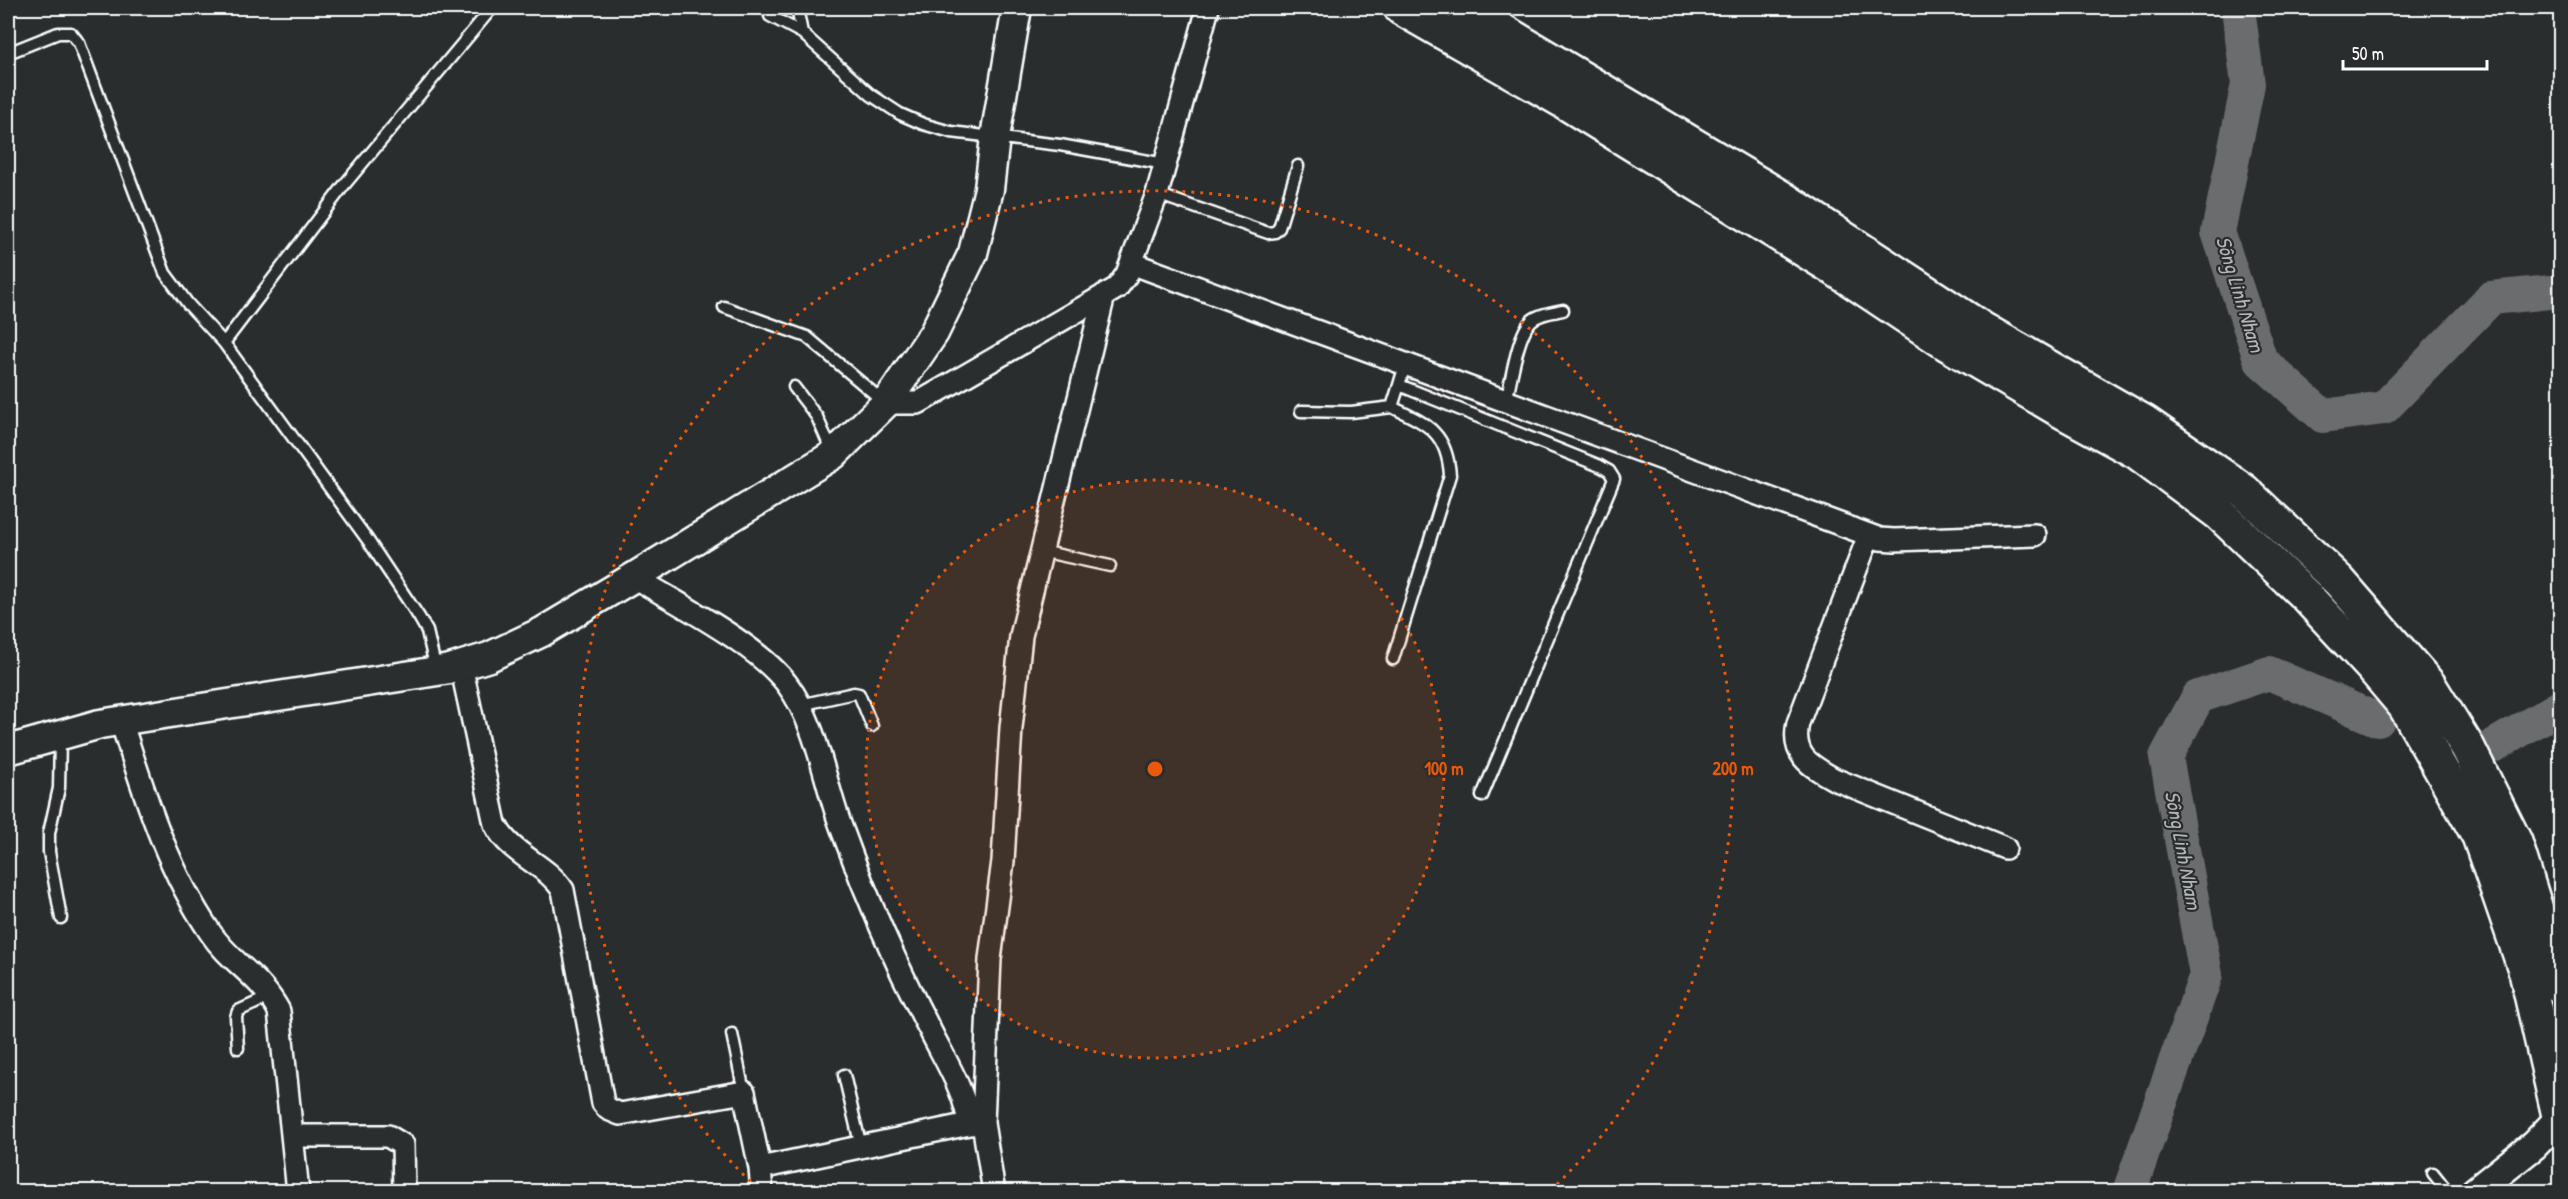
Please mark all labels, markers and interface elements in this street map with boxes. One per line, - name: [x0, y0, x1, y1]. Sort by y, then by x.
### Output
- scale bar: [2343, 33, 2487, 71]
- text: 50 m: [2352, 41, 2384, 66]
- water label: Sông Linh Nham: [2209, 232, 2272, 356]
- text: 100 m: [1424, 756, 1464, 781]
- text: 200 m: [1713, 756, 1753, 781]
- centre of rings: [1145, 759, 1165, 779]
- water label: Sông Linh Nham: [2158, 788, 2209, 912]

